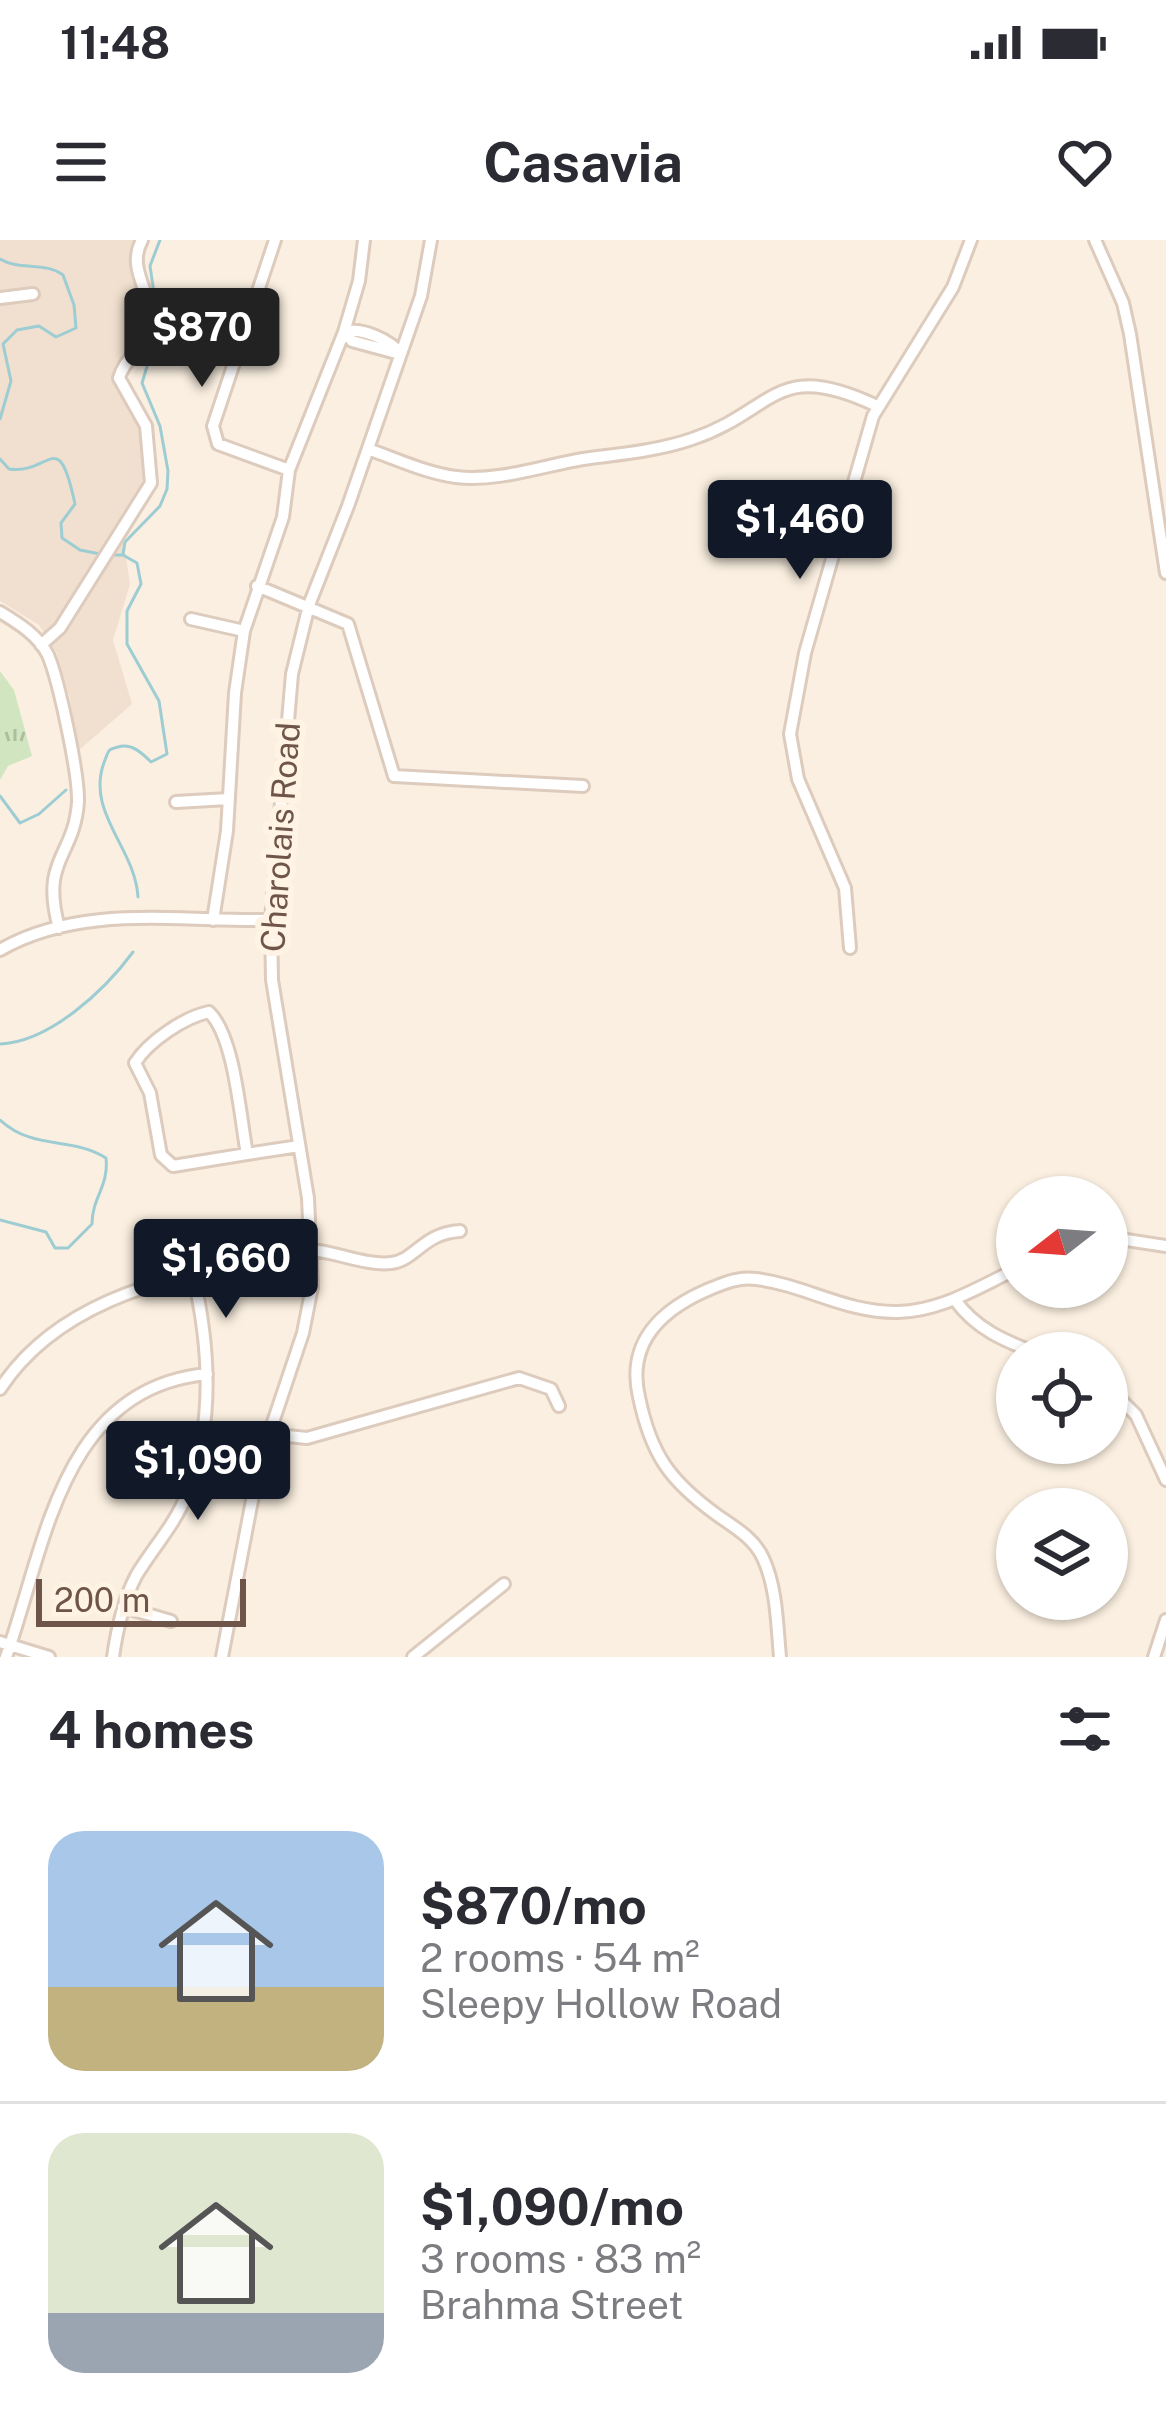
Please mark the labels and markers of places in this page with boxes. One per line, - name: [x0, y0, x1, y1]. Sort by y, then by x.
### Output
- pin: $870: [131, 288, 273, 390]
- pin: $1,460: [702, 480, 898, 582]
- pin: $1,660: [128, 1219, 324, 1321]
- pin: $1,090: [100, 1421, 296, 1523]

